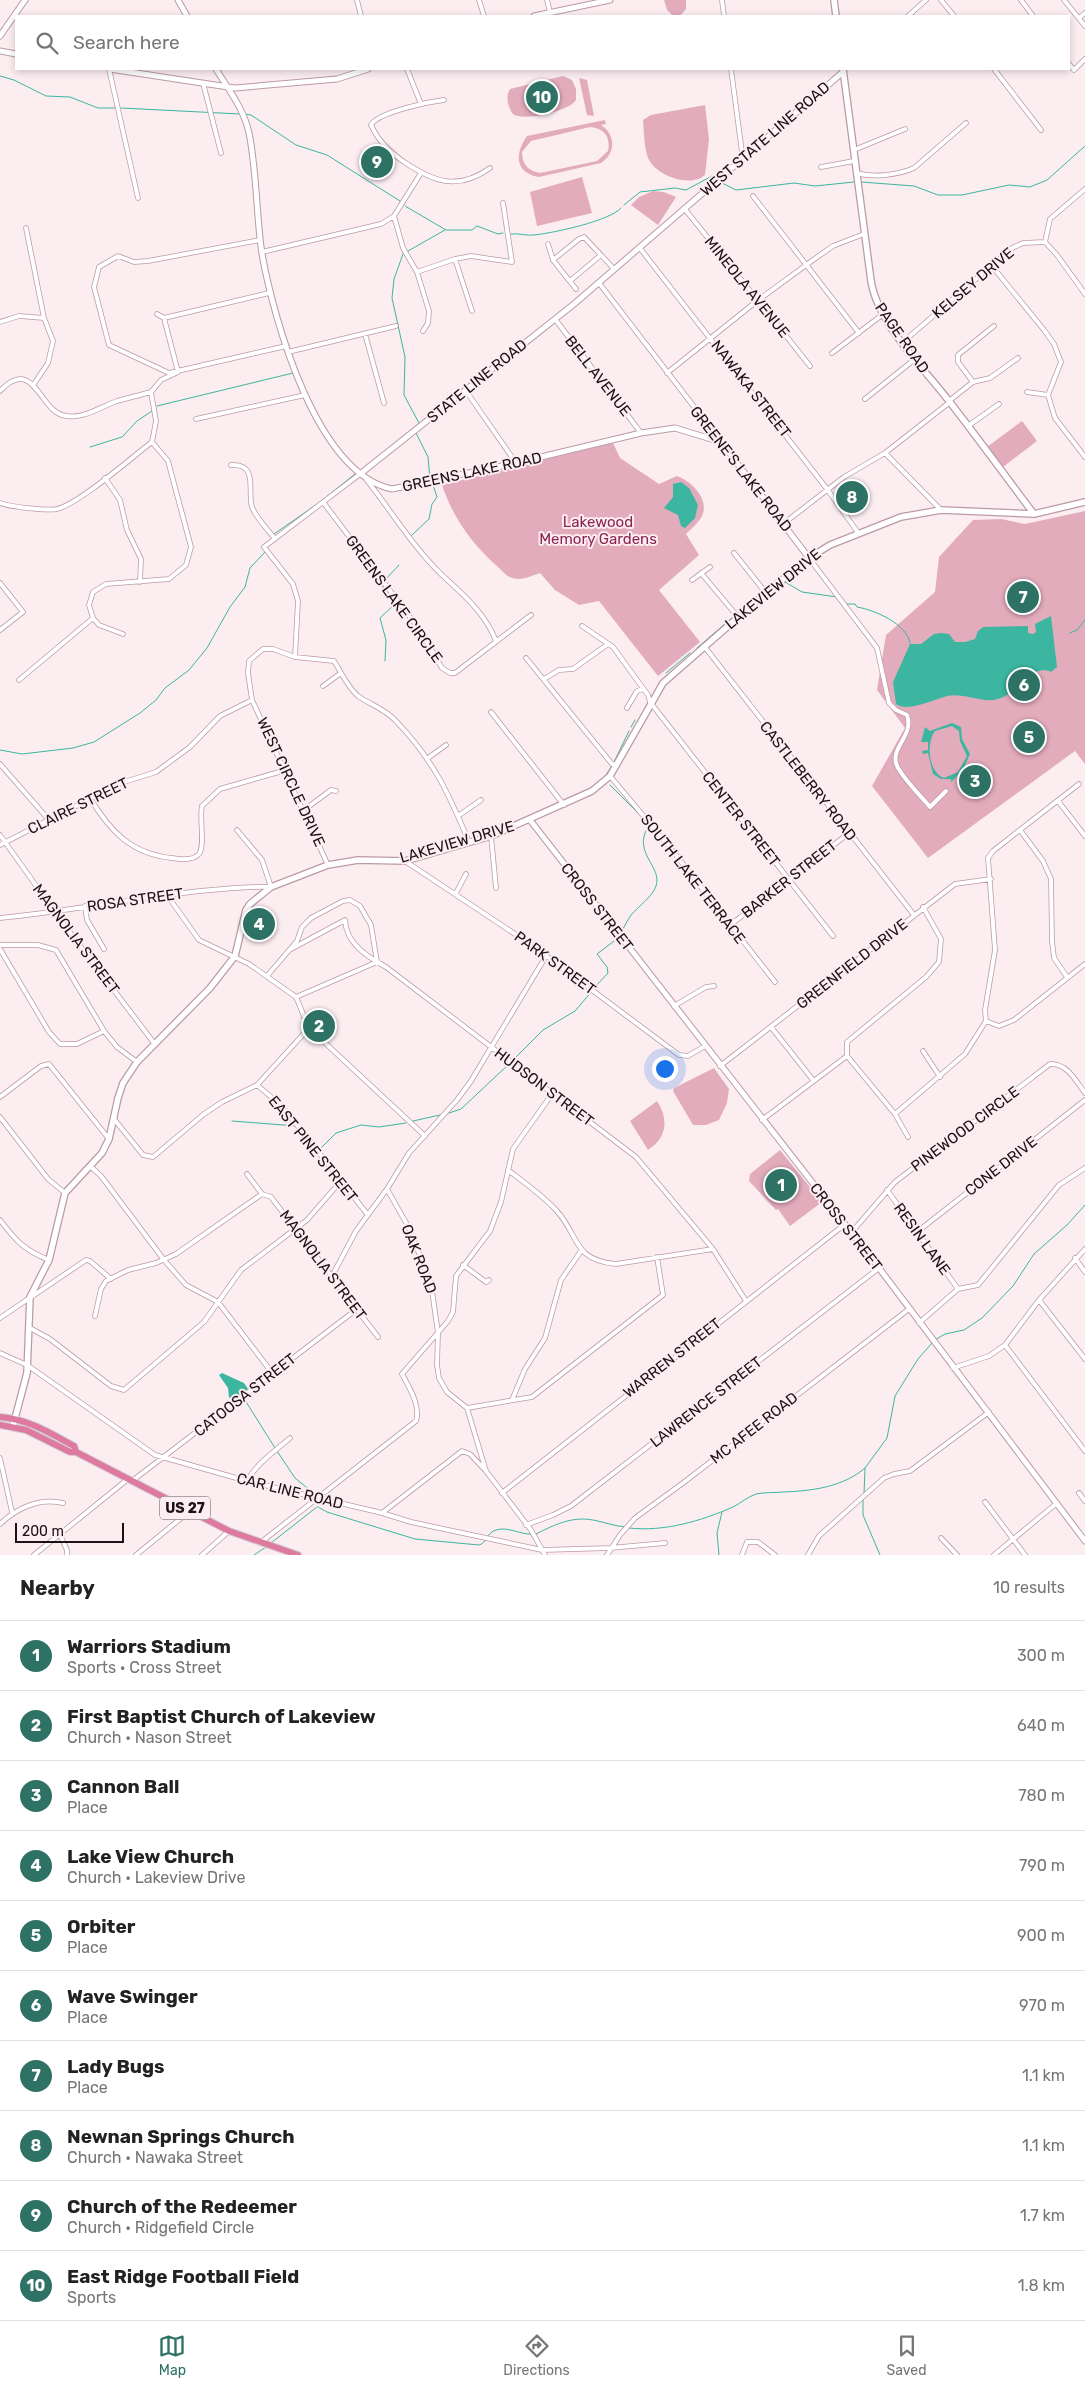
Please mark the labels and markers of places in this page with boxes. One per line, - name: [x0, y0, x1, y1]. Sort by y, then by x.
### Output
- pin: 10: [526, 78, 558, 116]
- pin: 9: [361, 143, 393, 181]
- pin: 8: [836, 478, 868, 516]
- pin: 7: [1007, 578, 1039, 616]
- pin: 6: [1008, 666, 1040, 704]
- pin: 5: [1013, 718, 1045, 756]
- pin: 3: [959, 762, 991, 800]
- pin: 4: [243, 905, 275, 943]
- pin: 2: [303, 1007, 335, 1045]
- pin: 1: [765, 1166, 797, 1204]

